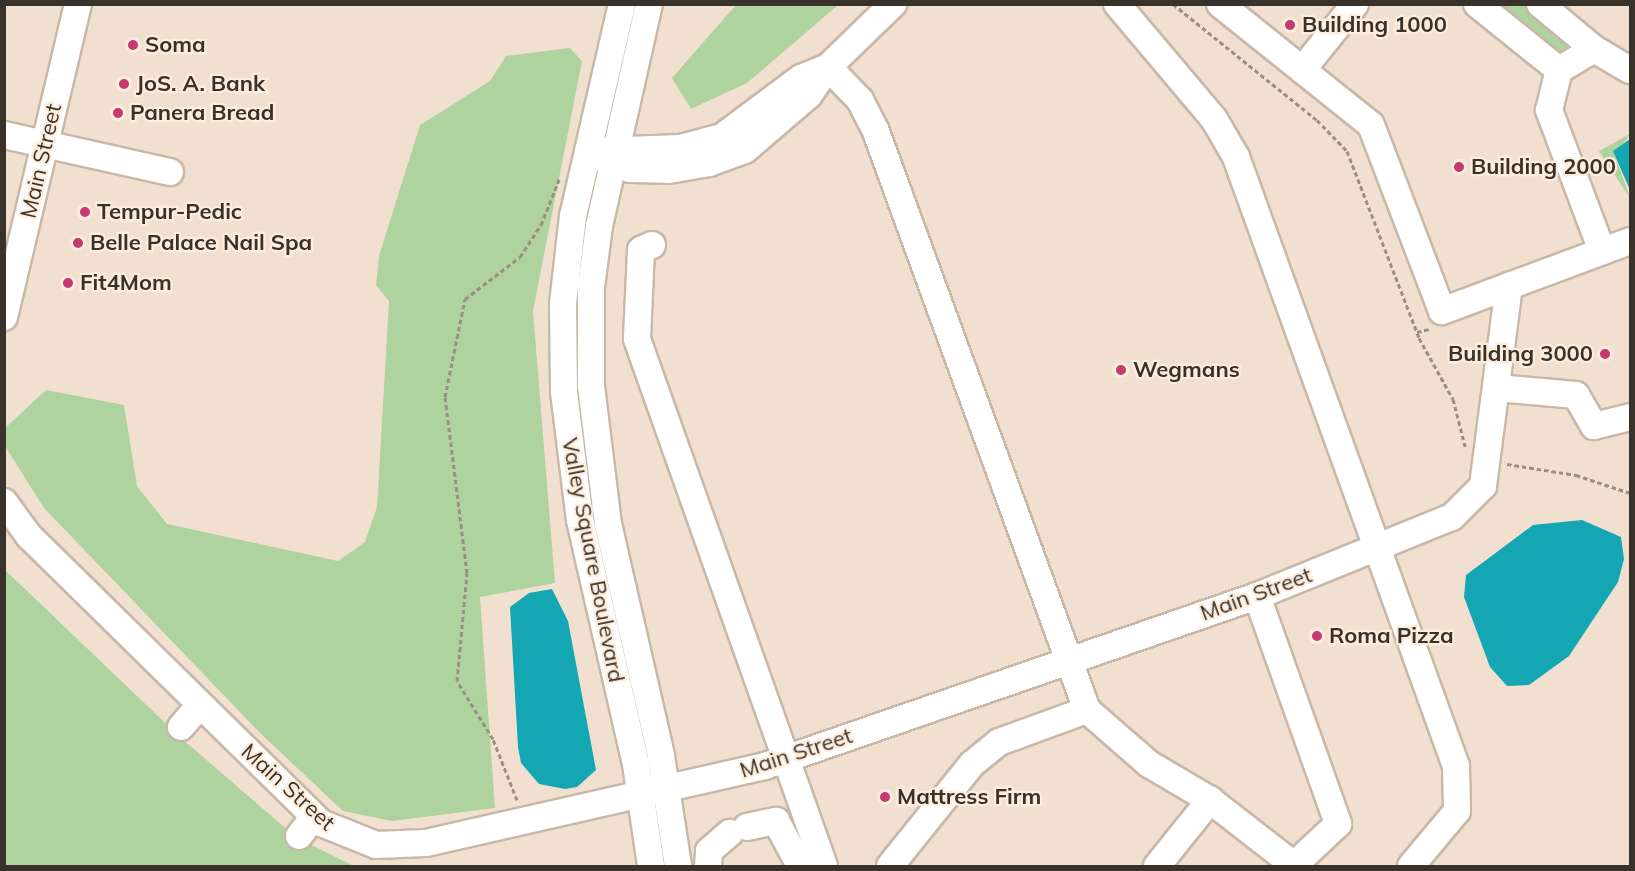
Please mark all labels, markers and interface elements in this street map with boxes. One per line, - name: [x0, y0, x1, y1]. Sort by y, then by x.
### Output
- place label: Building 1000: [1302, 12, 1447, 38]
- marker: Building 1000: [1283, 18, 1297, 32]
- place label: Soma: [145, 32, 206, 58]
- marker: Soma: [126, 38, 140, 52]
- place label: JoS. A. Bank: [136, 71, 265, 97]
- marker: JoS. A. Bank: [117, 77, 131, 91]
- place label: Panera Bread: [130, 100, 274, 126]
- street label: Main Street: [15, 101, 67, 221]
- marker: Panera Bread: [111, 106, 125, 120]
- place label: Building 2000: [1471, 154, 1616, 180]
- marker: Building 2000: [1452, 160, 1466, 174]
- place label: Tempur-Pedic: [97, 199, 242, 225]
- marker: Tempur-Pedic: [78, 205, 92, 219]
- place label: Belle Palace Nail Spa: [90, 230, 312, 256]
- marker: Belle Palace Nail Spa: [71, 236, 85, 250]
- place label: Fit4Mom: [80, 270, 172, 296]
- marker: Fit4Mom: [61, 276, 75, 290]
- place label: Building 3000: [1448, 341, 1593, 367]
- marker: Building 3000: [1598, 347, 1612, 361]
- place label: Wegmans: [1133, 357, 1240, 383]
- marker: Wegmans: [1114, 363, 1128, 377]
- street label: Valley Square Boulevard: [556, 436, 630, 684]
- street label: Main Street: [1197, 562, 1315, 626]
- place label: Roma Pizza: [1329, 623, 1454, 649]
- marker: Roma Pizza: [1310, 629, 1324, 643]
- street label: Main Street: [736, 722, 856, 784]
- street label: Main Street: [236, 738, 340, 836]
- place label: Mattress Firm: [897, 784, 1041, 810]
- marker: Mattress Firm: [878, 790, 892, 804]

